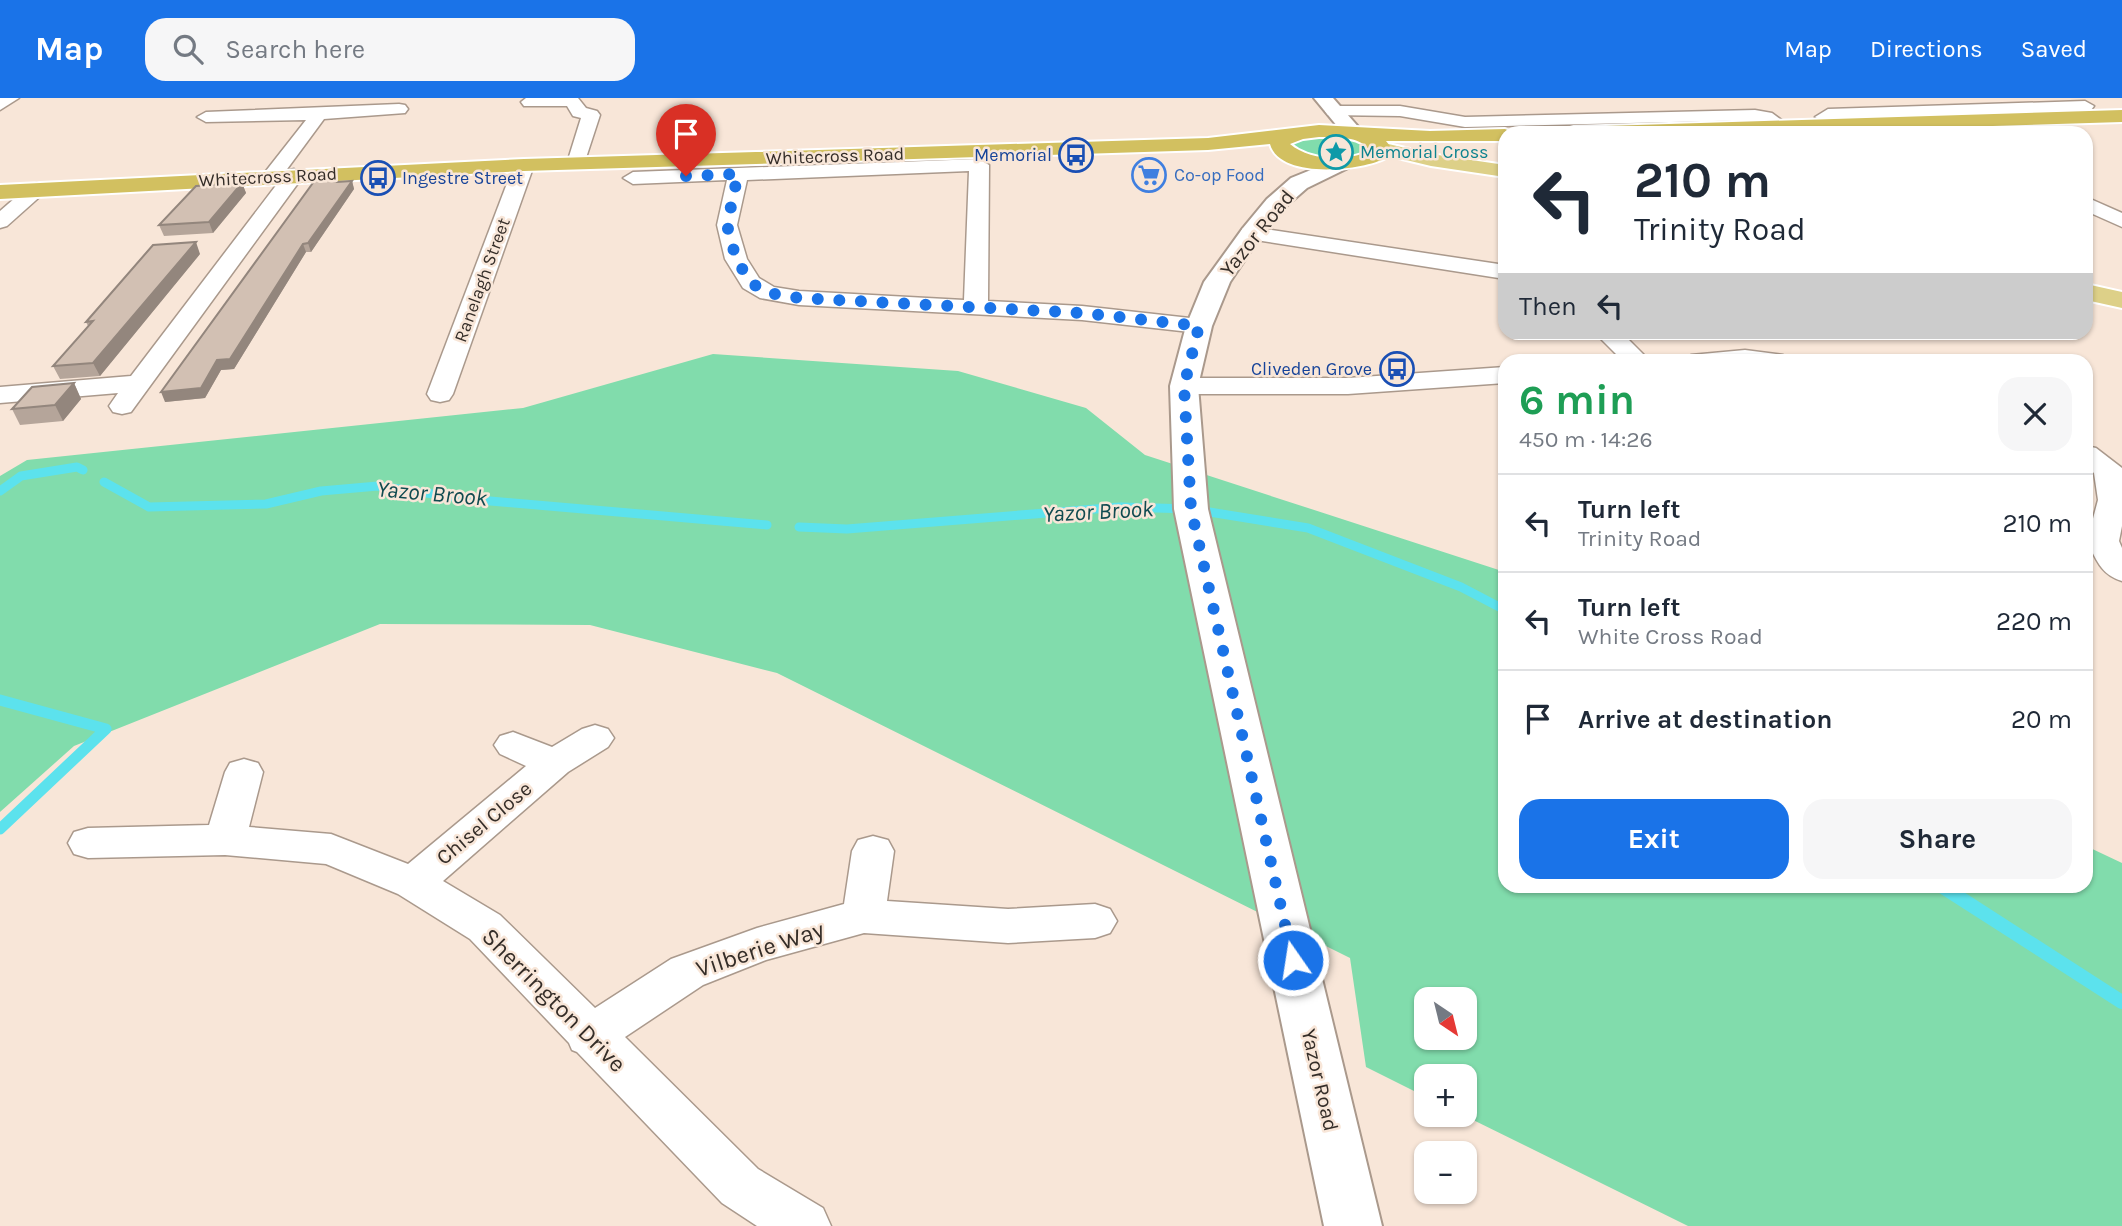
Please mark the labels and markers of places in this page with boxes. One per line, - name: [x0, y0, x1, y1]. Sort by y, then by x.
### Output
- pin: [656, 104, 716, 176]
- place icon: Memorial Cross: [1317, 133, 1355, 171]
- bus stop icon: Memorial: [1057, 136, 1095, 174]
- place label: Memorial Cross: [1360, 141, 1489, 163]
- place label: Memorial: [974, 144, 1052, 166]
- supermarket icon: Co-op Food: [1130, 156, 1168, 194]
- bus stop icon: Ingestre Street: [359, 159, 397, 197]
- place label: Co-op Food: [1174, 164, 1265, 186]
- place label: Ingestre Street: [402, 167, 523, 189]
- bus stop icon: Cliveden Grove: [1378, 350, 1416, 388]
- place label: Cliveden Grove: [1251, 358, 1372, 380]

